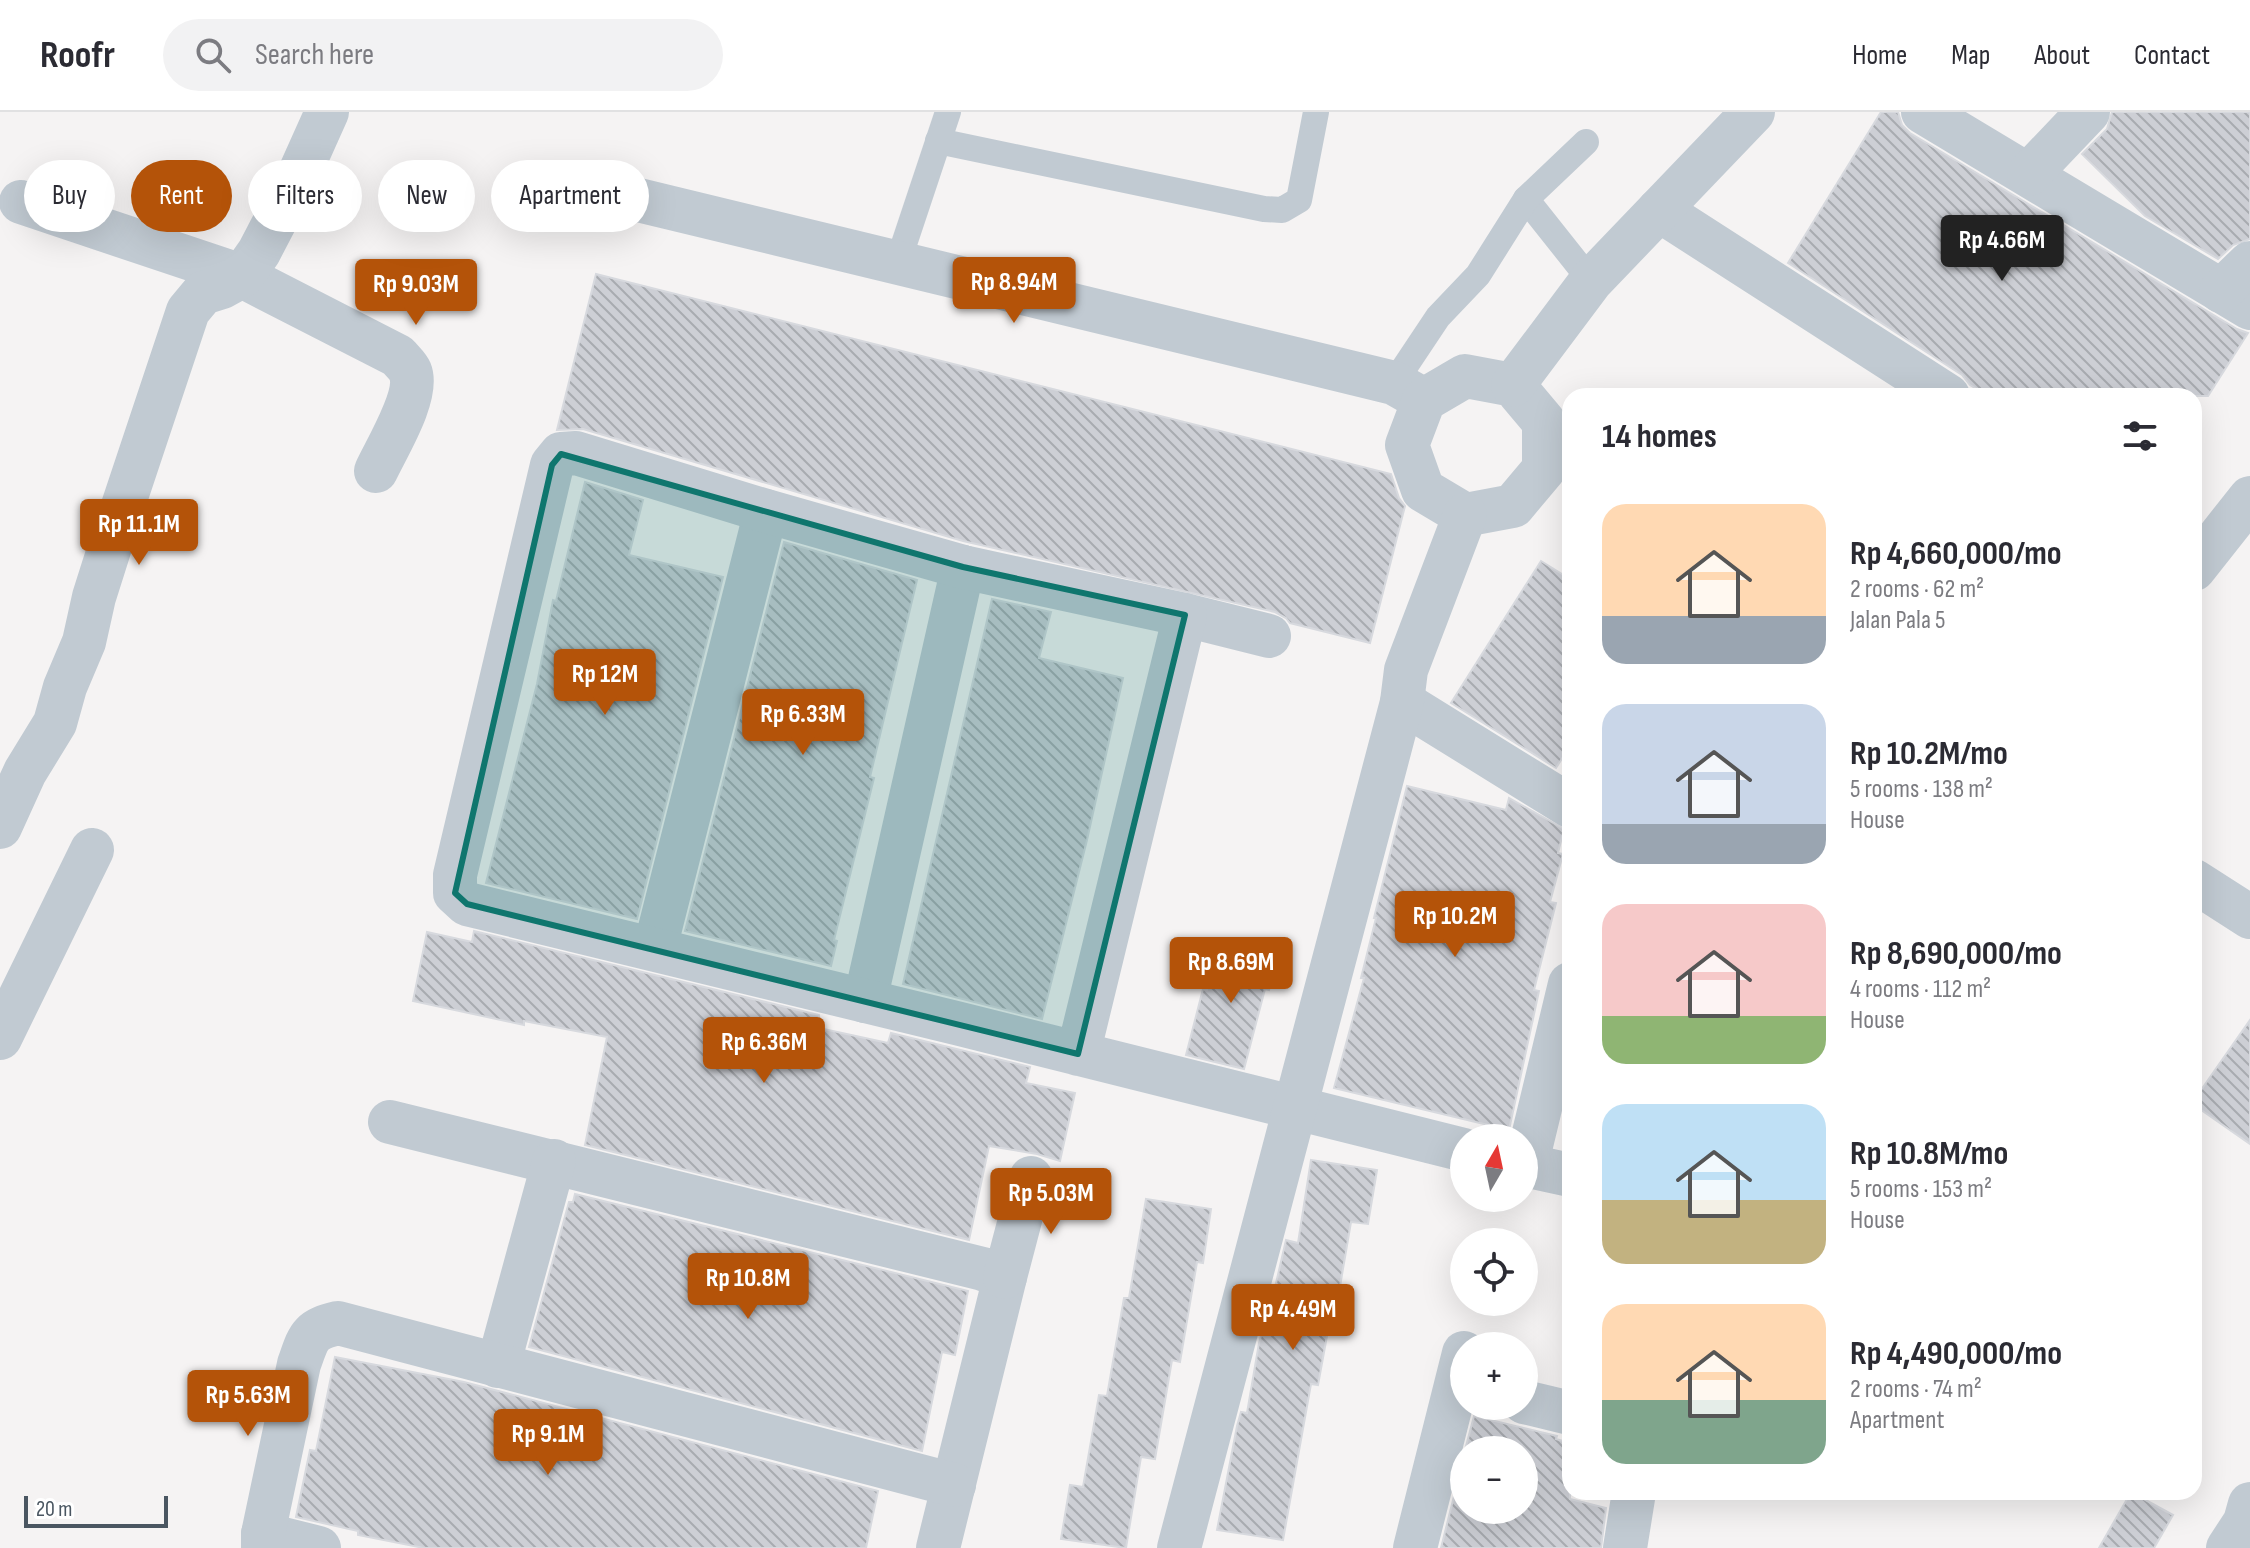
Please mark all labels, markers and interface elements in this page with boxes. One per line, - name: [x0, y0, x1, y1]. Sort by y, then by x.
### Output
- search box: [163, 19, 723, 91]
- text: Roofr: [40, 33, 115, 78]
- icon: search: [191, 33, 235, 77]
- text: Search here: [255, 37, 374, 73]
- text: Home: [1852, 39, 1907, 72]
- text: Map: [1951, 39, 1990, 72]
- text: About: [2034, 39, 2090, 72]
- text: Contact: [2134, 39, 2210, 72]
- chip: Buy: [24, 160, 115, 232]
- chip: Rent: [131, 160, 232, 232]
- chip: Filters: [248, 160, 362, 232]
- chip: New: [378, 160, 475, 232]
- chip: Apartment: [491, 160, 649, 232]
- pin: Rp 4.66M: [1919, 215, 2085, 283]
- text: Rp 4.66M: [1959, 225, 2045, 256]
- pin: Rp 8.94M: [931, 257, 1097, 325]
- pin: Rp 9.03M: [333, 259, 499, 327]
- text: Rp 8.94M: [971, 267, 1057, 298]
- text: Rp 9.03M: [373, 269, 459, 300]
- icon: filters: [2118, 414, 2162, 458]
- text: 14 homes: [1602, 416, 1717, 457]
- pin: Rp 11.1M: [56, 499, 222, 567]
- text: Rp 11.1M: [98, 509, 180, 540]
- text: Rp 4,660,000/mo: [1850, 533, 2062, 574]
- icon: home: [1666, 536, 1762, 632]
- text: 2 rooms · 62 m²: [1850, 574, 1984, 605]
- text: Jalan Pala 5: [1850, 605, 1946, 636]
- pin: Rp 12M: [540, 649, 670, 717]
- text: Rp 12M: [572, 659, 638, 690]
- pin: Rp 6.33M: [720, 689, 886, 757]
- text: Rp 6.33M: [760, 699, 846, 730]
- text: Rp 10.2M/mo: [1850, 733, 2008, 774]
- icon: home: [1666, 736, 1762, 832]
- text: 5 rooms · 138 m²: [1850, 774, 1993, 805]
- text: House: [1850, 805, 1905, 836]
- pin: Rp 10.2M: [1372, 891, 1538, 959]
- text: Rp 10.2M: [1413, 901, 1497, 932]
- text: Rp 8,690,000/mo: [1850, 933, 2062, 974]
- icon: home: [1666, 936, 1762, 1032]
- pin: Rp 8.69M: [1148, 937, 1314, 1005]
- text: Rp 8.69M: [1188, 947, 1274, 978]
- text: 4 rooms · 112 m²: [1850, 974, 1991, 1005]
- text: House: [1850, 1005, 1905, 1036]
- pin: Rp 6.36M: [681, 1017, 847, 1085]
- text: Rp 6.36M: [721, 1027, 807, 1058]
- north arrow: [1450, 1124, 1538, 1212]
- map controls: [1450, 1124, 1538, 1524]
- text: Rp 10.8M/mo: [1850, 1133, 2008, 1174]
- icon: home: [1666, 1136, 1762, 1232]
- pin: Rp 5.03M: [968, 1168, 1134, 1236]
- text: 5 rooms · 153 m²: [1850, 1174, 1992, 1205]
- text: Rp 5.03M: [1008, 1178, 1094, 1209]
- text: House: [1850, 1205, 1905, 1236]
- button: locate: [1450, 1228, 1538, 1316]
- pin: Rp 10.8M: [665, 1253, 831, 1321]
- text: Rp 10.8M: [706, 1263, 790, 1294]
- pin: Rp 4.49M: [1210, 1284, 1376, 1352]
- text: Rp 4.49M: [1249, 1294, 1337, 1325]
- button: +: [1450, 1332, 1538, 1420]
- text: Rp 4,490,000/mo: [1850, 1333, 2062, 1374]
- icon: home: [1666, 1336, 1762, 1432]
- pin: Rp 5.63M: [165, 1370, 331, 1438]
- text: 2 rooms · 74 m²: [1850, 1374, 1982, 1405]
- text: Rp 5.63M: [205, 1380, 291, 1411]
- text: Apartment: [1850, 1405, 1944, 1436]
- pin: Rp 9.1M: [474, 1409, 622, 1477]
- text: Rp 9.1M: [512, 1419, 584, 1450]
- button: −: [1450, 1436, 1538, 1524]
- scale bar: [24, 1492, 168, 1528]
- text: 20 m: [36, 1496, 73, 1523]

